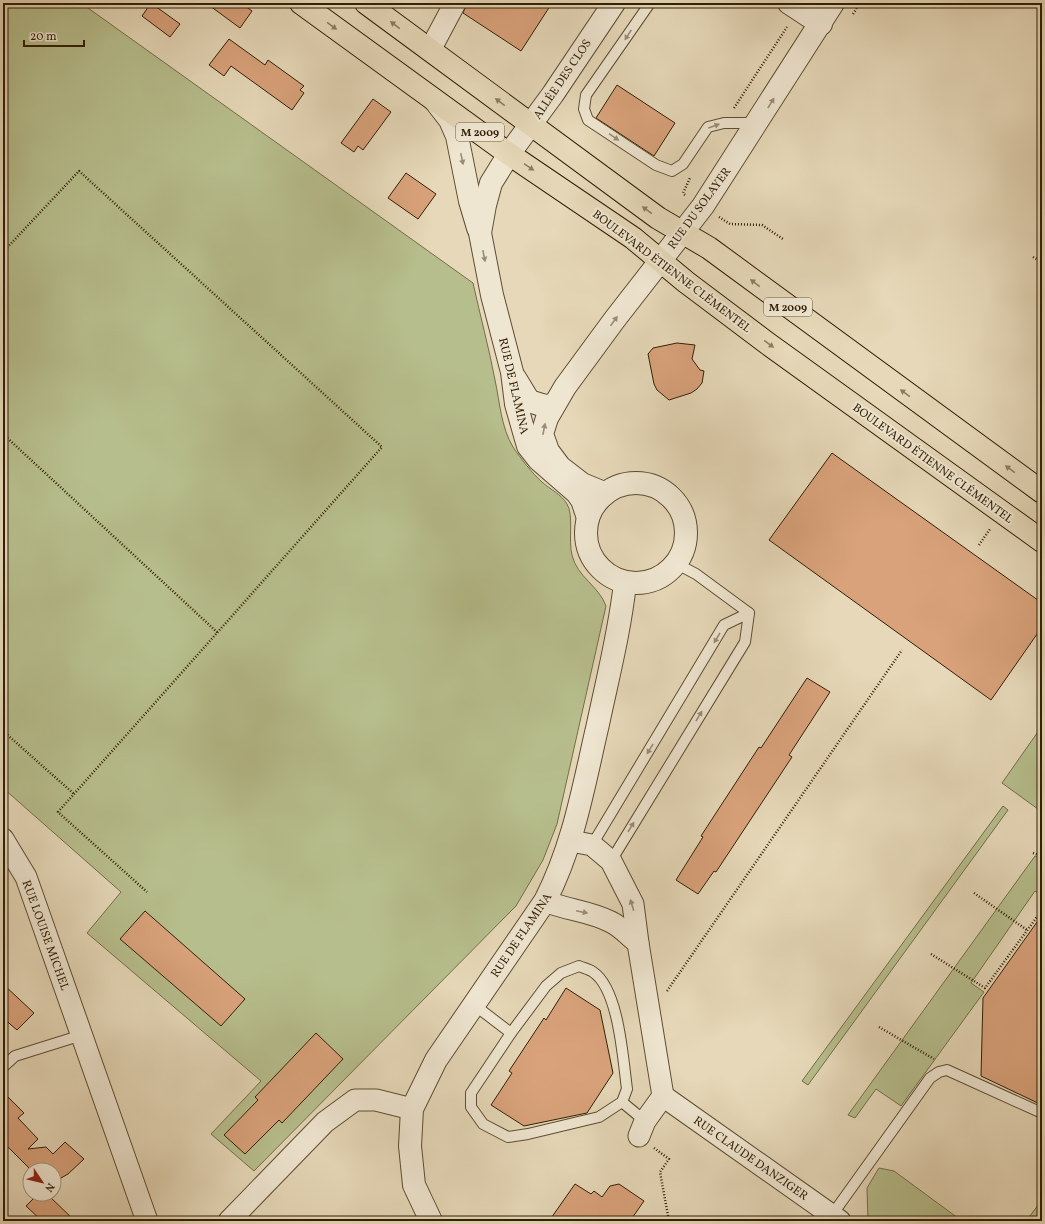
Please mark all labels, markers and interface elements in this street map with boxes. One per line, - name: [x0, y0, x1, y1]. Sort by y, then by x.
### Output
- one-way arrow: [390, 21, 401, 29]
- scale bar: [24, 22, 84, 48]
- one-way arrow: [327, 22, 338, 30]
- text: 20 m: [30, 29, 57, 45]
- one-way arrow: [624, 29, 631, 41]
- street label: ALLÉE DES CLOS: [529, 36, 596, 123]
- one-way arrow: [494, 98, 505, 106]
- one-way arrow: [767, 98, 775, 108]
- road number: M 2009: [456, 123, 504, 141]
- one-way arrow: [708, 123, 720, 129]
- one-way arrow: [609, 133, 619, 141]
- one-way arrow: [459, 153, 465, 165]
- one-way arrow: [524, 163, 534, 171]
- street label: RUE DU SOLAYER: [665, 164, 735, 253]
- street label: BOULEVARD ÉTIENNE CLÉMENTEL: [589, 206, 755, 337]
- one-way arrow: [642, 206, 653, 215]
- one-way arrow: [481, 250, 487, 262]
- one-way arrow: [750, 279, 760, 287]
- road number: M 2009: [764, 298, 812, 316]
- one-way arrow: [610, 315, 618, 326]
- street label: RUE DE FLAMINA: [494, 336, 532, 437]
- one-way arrow: [763, 340, 774, 348]
- one-way arrow: [900, 388, 911, 397]
- street label: BOULEVARD ÉTIENNE CLÉMENTEL: [849, 399, 1017, 528]
- one-way arrow: [541, 423, 547, 435]
- one-way arrow: [1005, 465, 1016, 473]
- one-way arrow: [713, 632, 720, 644]
- one-way arrow: [696, 710, 703, 722]
- one-way arrow: [646, 743, 653, 755]
- one-way arrow: [628, 821, 635, 833]
- street label: RUE LOUISE MICHEL: [18, 878, 73, 993]
- street label: RUE DE FLAMINA: [488, 890, 556, 981]
- one-way arrow: [629, 898, 635, 910]
- one-way arrow: [576, 909, 588, 915]
- street label: RUE CLAUDE DANZIGER: [690, 1113, 811, 1205]
- north arrow: [22, 1162, 62, 1202]
- text: N: [41, 1179, 57, 1194]

